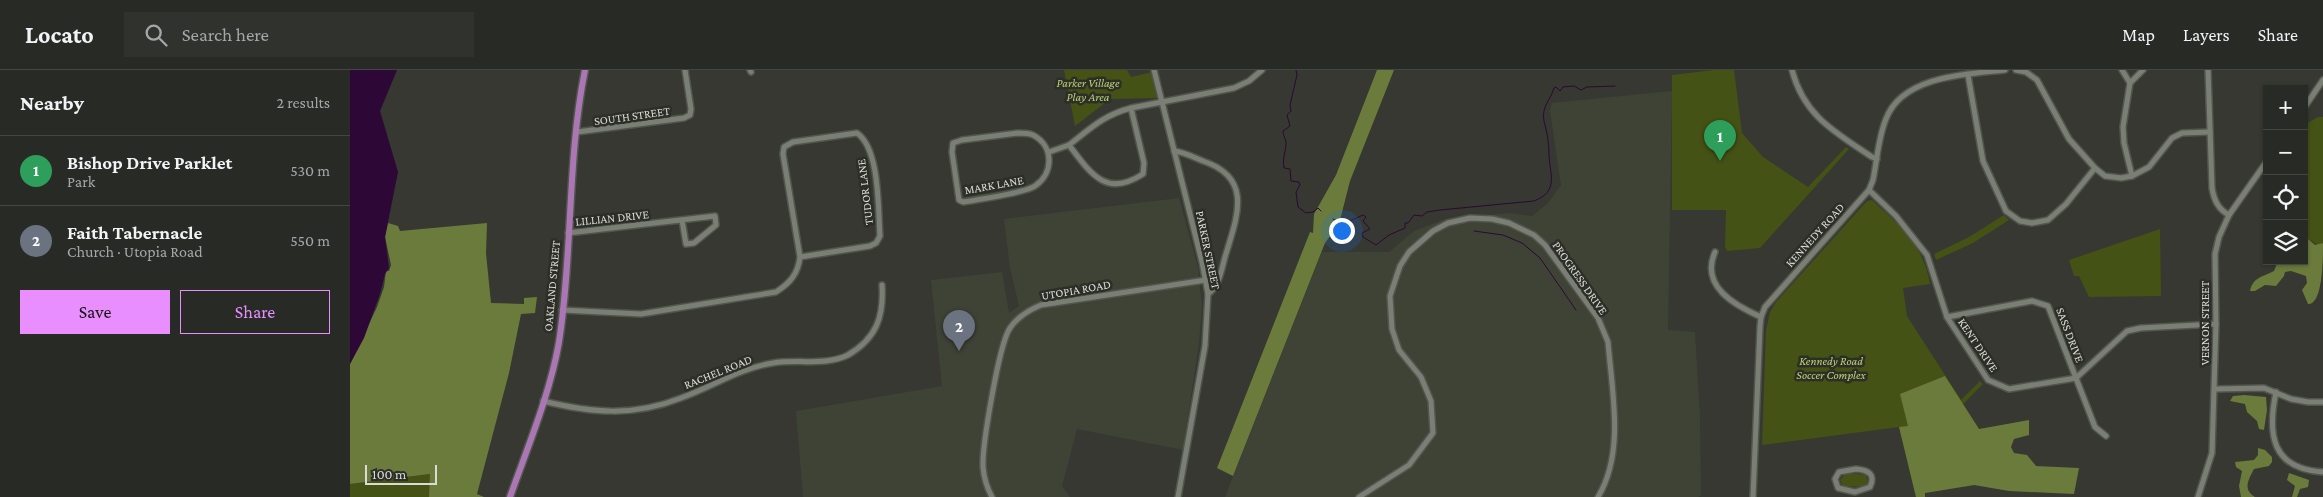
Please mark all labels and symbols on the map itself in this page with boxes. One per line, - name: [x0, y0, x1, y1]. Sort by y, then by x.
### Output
- park label: Parker Village Play Area: [1057, 76, 1120, 104]
- street label: SOUTH STREET: [593, 104, 671, 128]
- pin: 1: [1704, 120, 1736, 161]
- street label: TUDOR LANE: [854, 158, 876, 226]
- street label: MARK LANE: [963, 173, 1025, 197]
- street label: KENNEDY ROAD: [1783, 200, 1847, 270]
- street label: LILLIAN DRIVE: [575, 207, 650, 229]
- street label: PARKER STREET: [1193, 210, 1223, 291]
- your location: [1329, 218, 1355, 244]
- street label: PROGRESS DRIVE: [1549, 239, 1611, 318]
- street label: OAKLAND STREET: [541, 240, 563, 332]
- street label: UTOPIA ROAD: [1040, 277, 1112, 303]
- street label: VERNON STREET: [2198, 280, 2212, 365]
- street label: SASS DRIVE: [2053, 306, 2087, 365]
- pin: 2: [943, 310, 975, 351]
- street label: KENT DRIVE: [1955, 315, 2001, 375]
- street label: RACHEL ROAD: [682, 352, 754, 392]
- park label: Kennedy Road Soccer Complex: [1796, 354, 1867, 382]
- scale bar: [365, 462, 438, 485]

